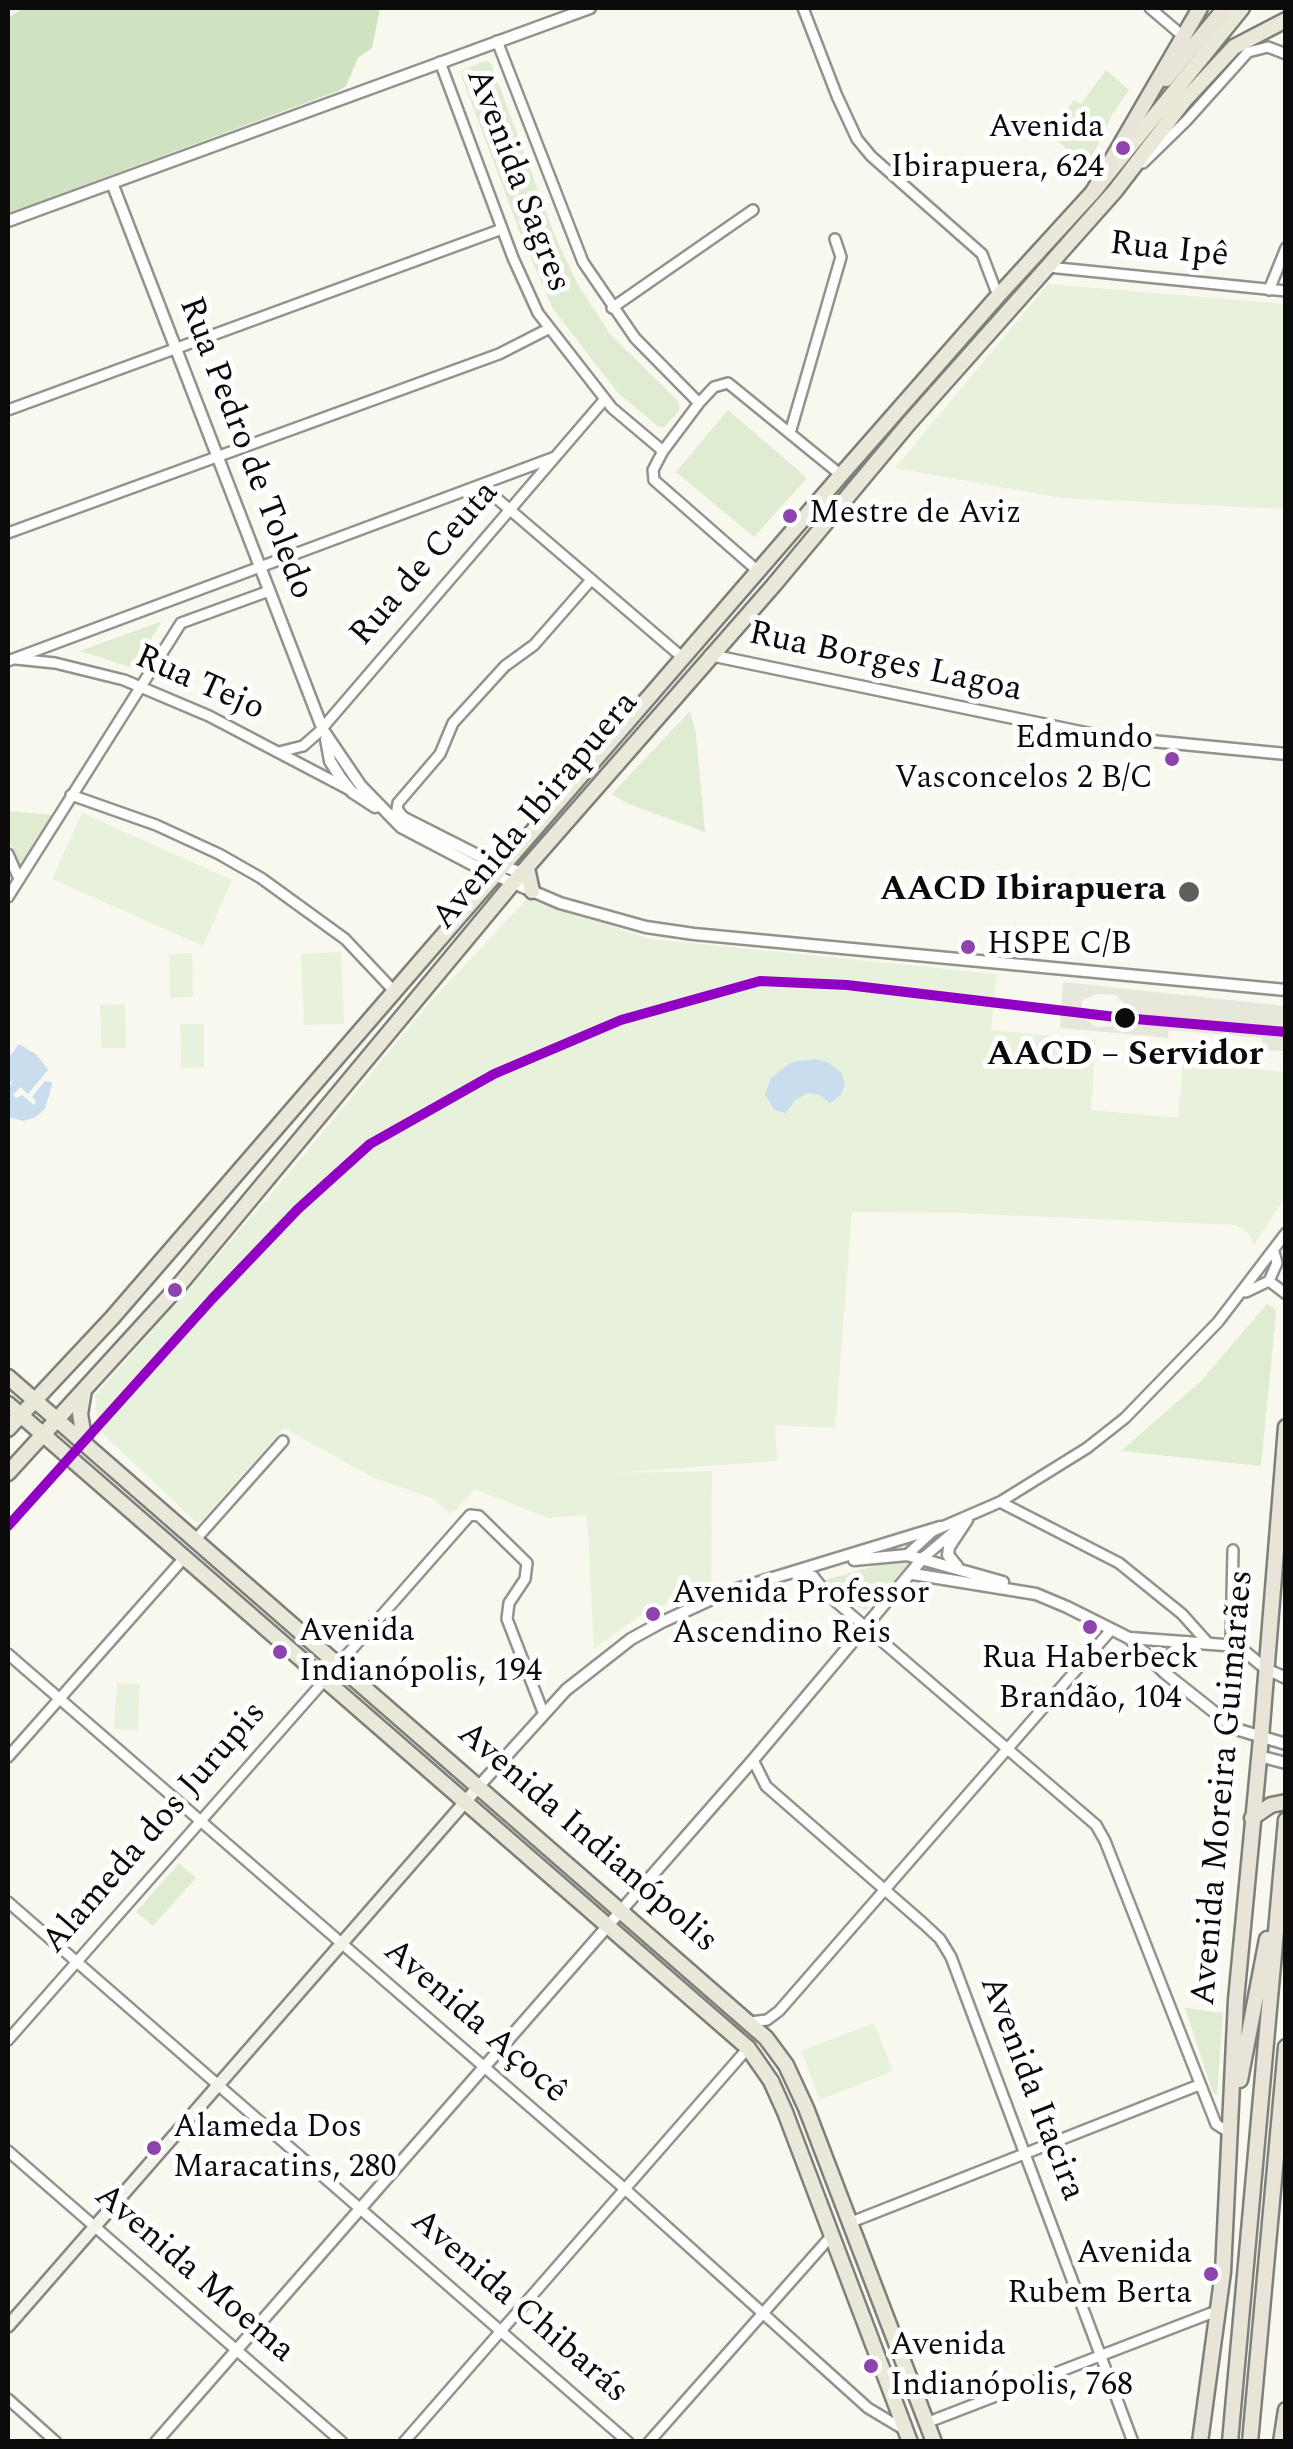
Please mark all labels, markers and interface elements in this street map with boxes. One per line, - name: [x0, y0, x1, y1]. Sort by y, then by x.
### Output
- street label: Avenida Sagres: [454, 63, 578, 299]
- place label: Avenida Ibirapuera, 624: [891, 111, 1104, 186]
- marker: Avenida Ibirapuera, 624: [1113, 138, 1133, 158]
- street label: Rua Ipê: [1108, 225, 1230, 279]
- street label: Rua Pedro de Toledo: [167, 292, 321, 606]
- street label: Rua de Ceuta: [343, 474, 509, 656]
- place label: Mestre de Aviz: [809, 497, 1021, 535]
- marker: Mestre de Aviz: [780, 506, 800, 526]
- street label: Rua Borges Lagoa: [744, 615, 1026, 713]
- street label: Rua Tejo: [128, 638, 270, 732]
- street label: Avenida Ibirapuera: [425, 684, 649, 940]
- place label: Edmundo Vasconcelos 2 B/C: [895, 722, 1153, 797]
- marker: Edmundo Vasconcelos 2 B/C: [1162, 749, 1182, 769]
- place label: AACD Ibirapuera: [880, 871, 1166, 913]
- marker: AACD Ibirapuera: [1176, 879, 1202, 905]
- place label: HSPE C/B: [987, 928, 1131, 966]
- marker: HSPE C/B: [958, 937, 978, 957]
- marker: AACD – Servidor: [1112, 1005, 1138, 1031]
- place label: AACD – Servidor: [987, 1036, 1263, 1078]
- unlabelled marker: [165, 1280, 185, 1300]
- street label: Avenida Moreira Guimarães: [1185, 1568, 1265, 2008]
- place label: Avenida Professor Ascendino Reis: [672, 1577, 929, 1652]
- marker: Avenida Professor Ascendino Reis: [643, 1604, 663, 1624]
- place label: Avenida Indianópolis, 194: [299, 1615, 542, 1690]
- marker: Rua Haberbeck Brandão, 104: [1080, 1617, 1100, 1637]
- marker: Avenida Indianópolis, 194: [270, 1642, 290, 1662]
- place label: Rua Haberbeck Brandão, 104: [981, 1642, 1199, 1717]
- street label: Alameda dos Jurupis: [35, 1694, 277, 1964]
- street label: Avenida Indianópolis: [447, 1714, 725, 1964]
- street label: Avenida Açocê: [373, 1932, 575, 2114]
- street label: Avenida Itacira: [968, 1971, 1092, 2207]
- place label: Alameda Dos Maracatins, 280: [173, 2111, 396, 2186]
- marker: Alameda Dos Maracatins, 280: [144, 2138, 164, 2158]
- street label: Avenida Moema: [84, 2177, 302, 2373]
- street label: Avenida Chibarás: [400, 2202, 636, 2414]
- place label: Avenida Rubem Berta: [1007, 2237, 1192, 2312]
- marker: Avenida Rubem Berta: [1201, 2264, 1221, 2284]
- place label: Avenida Indianópolis, 768: [890, 2329, 1133, 2404]
- marker: Avenida Indianópolis, 768: [861, 2356, 881, 2376]

